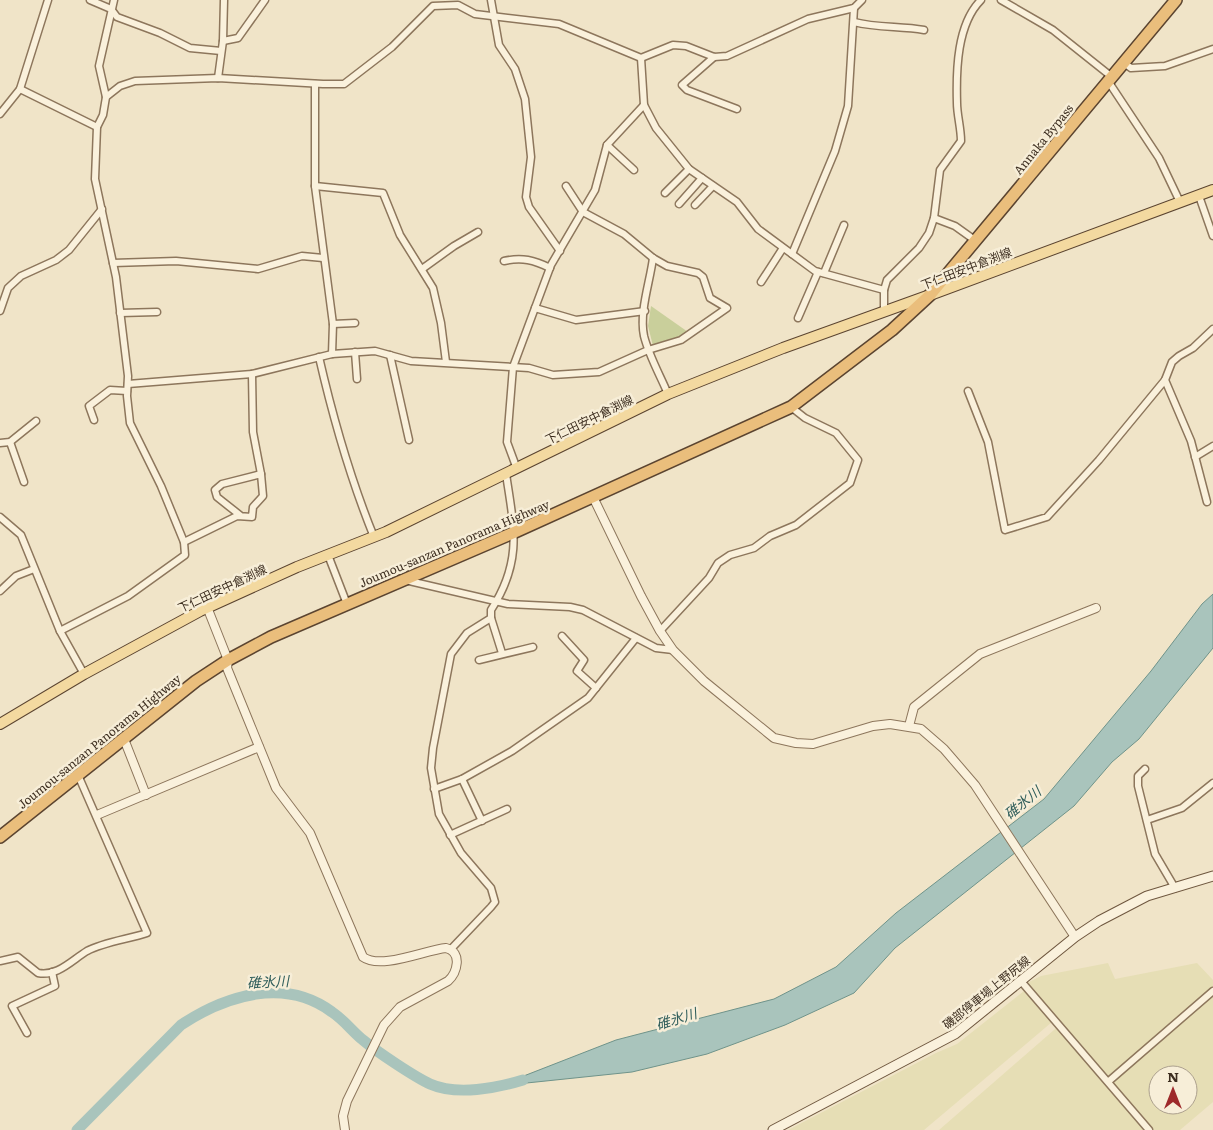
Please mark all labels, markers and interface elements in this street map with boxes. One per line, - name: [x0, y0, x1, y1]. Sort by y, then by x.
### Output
- street label: Annaka Bypass: [1009, 99, 1077, 178]
- street label: 下仁田安中倉渕線: [918, 242, 1014, 294]
- street label: 下仁田安中倉渕線: [542, 390, 636, 448]
- street label: Joumou-sanzan Panorama Highway: [356, 495, 552, 591]
- street label: 下仁田安中倉渕線: [175, 560, 269, 616]
- street label: Joumou-sanzan Panorama Highway: [14, 669, 185, 813]
- water label: 碓氷川: [999, 780, 1046, 823]
- street label: 磯部停車場上野尻線: [938, 951, 1034, 1033]
- water label: 碓氷川: [247, 970, 291, 992]
- water label: 碓氷川: [653, 1002, 701, 1034]
- north arrow: [1148, 1065, 1198, 1115]
- text: N: [1167, 1066, 1179, 1086]

